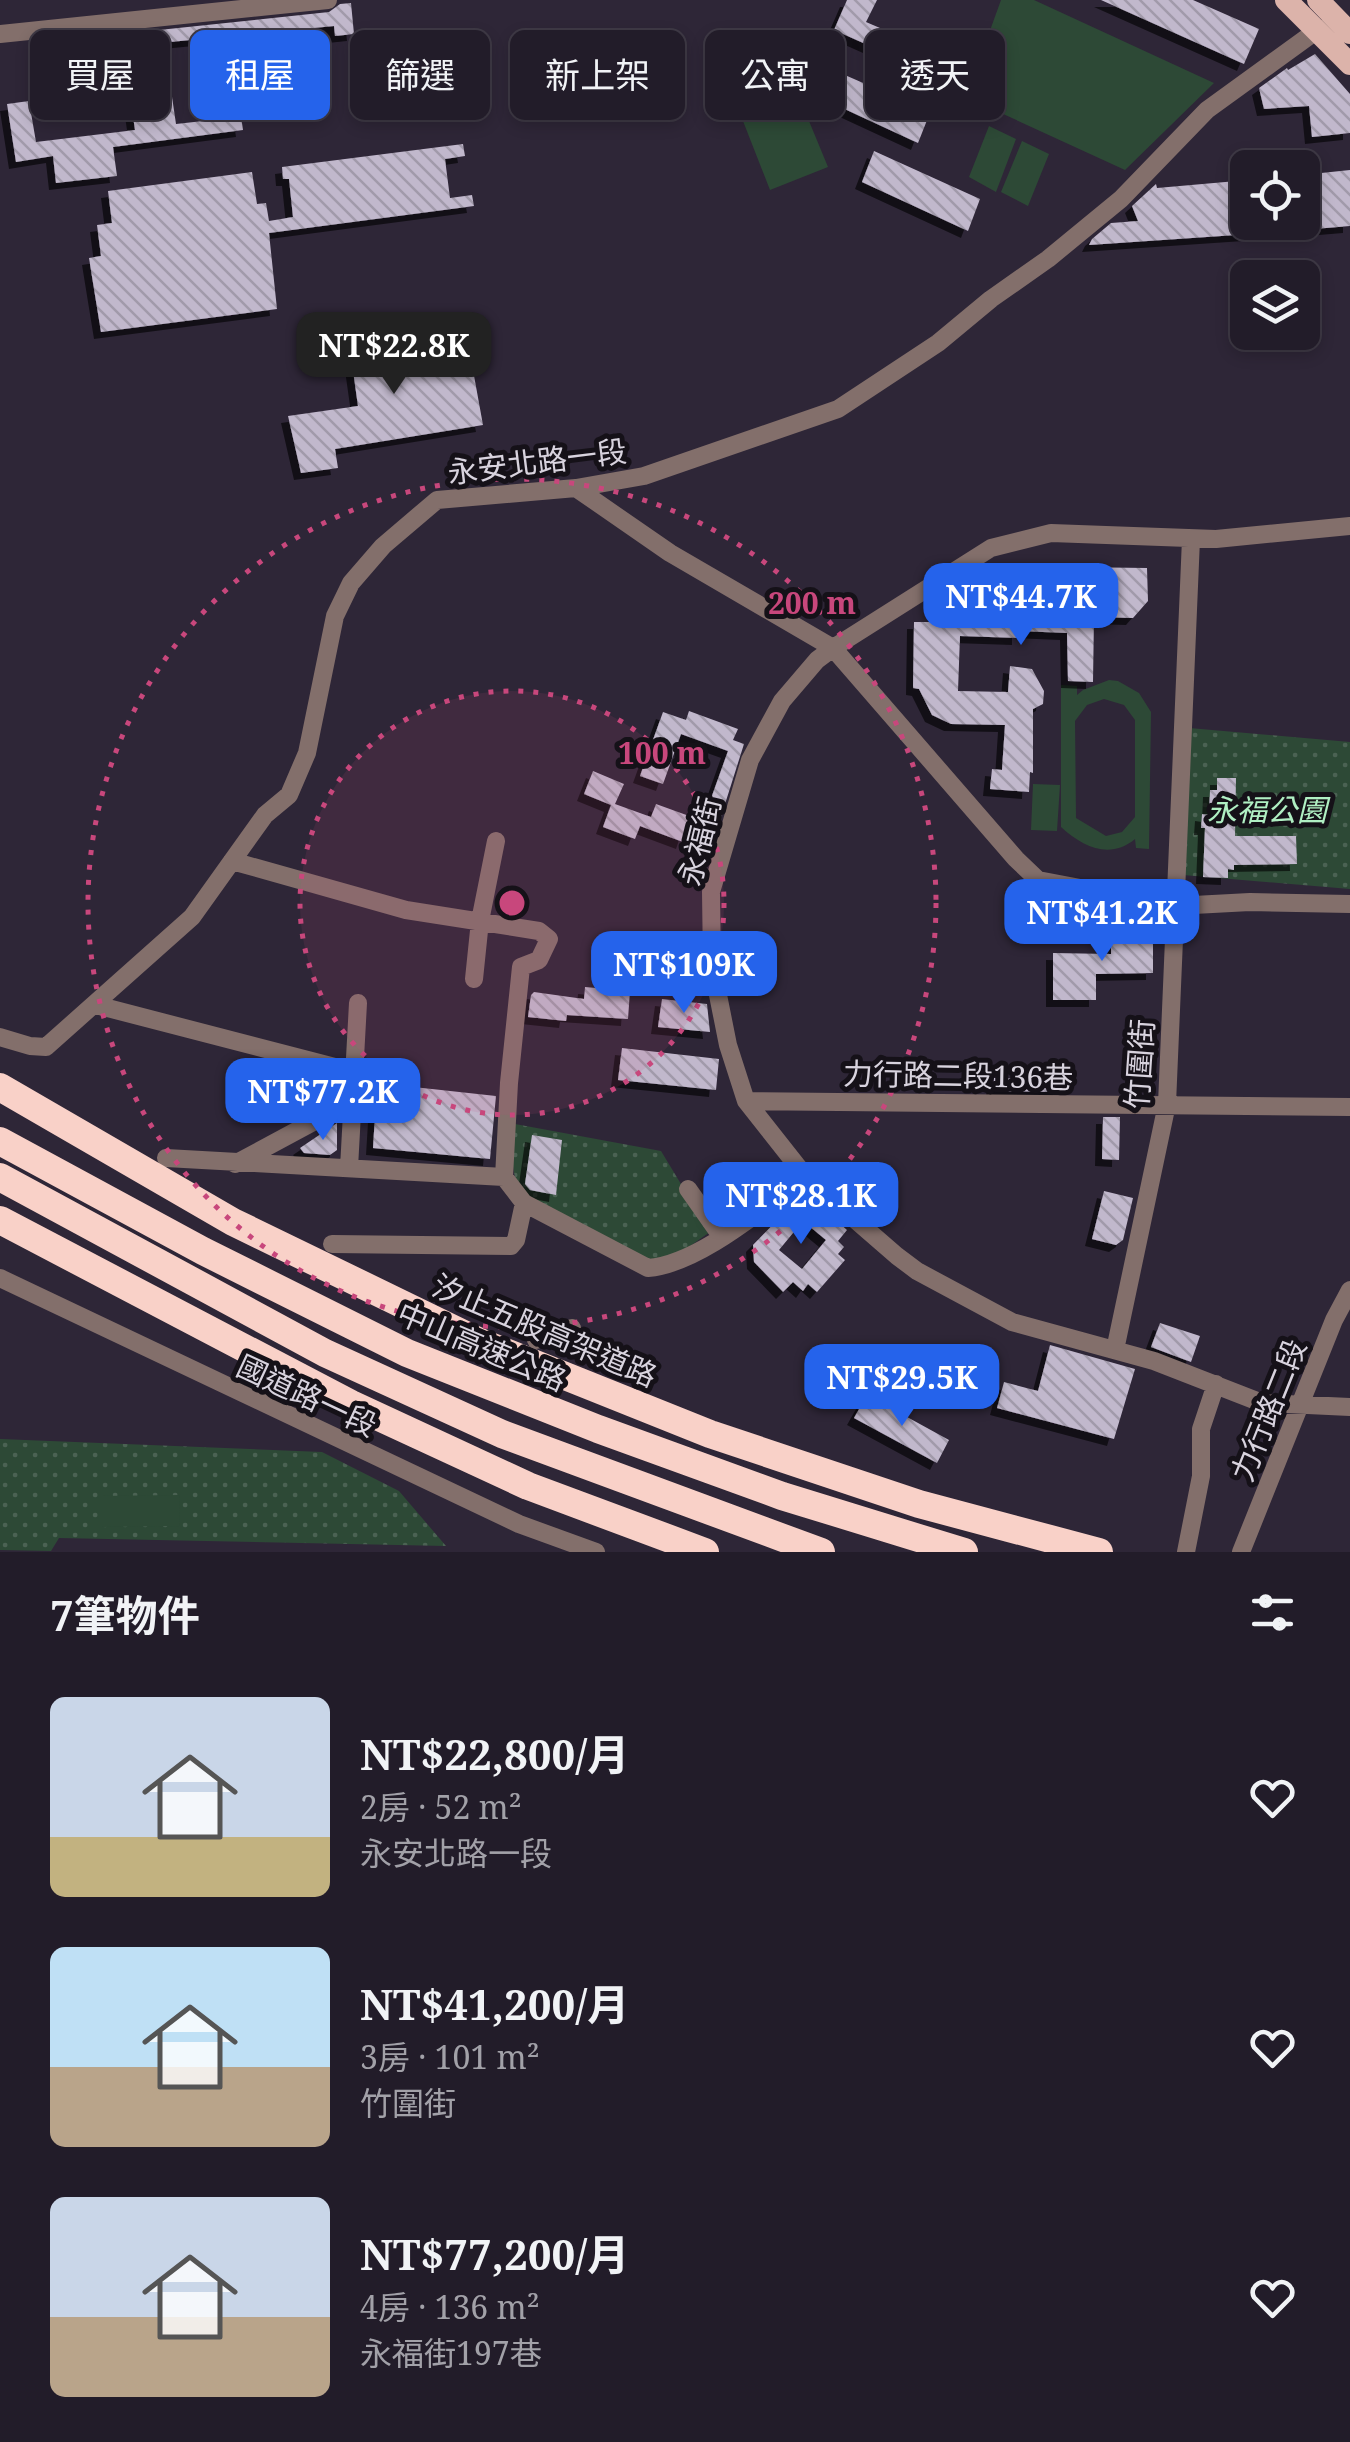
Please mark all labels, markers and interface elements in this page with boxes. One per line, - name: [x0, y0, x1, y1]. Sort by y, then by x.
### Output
- chip: 買屋: [30, 30, 170, 120]
- chip: 租屋: [190, 30, 330, 120]
- chip: 篩選: [350, 30, 490, 120]
- chip: 新上架: [510, 30, 685, 120]
- chip: 公寓: [705, 30, 845, 120]
- chip: 透天: [865, 30, 1005, 120]
- map controls: [1230, 150, 1320, 350]
- button: locate: [1230, 150, 1320, 240]
- button: layers: [1230, 260, 1320, 350]
- pin: NT$22.8K: [291, 312, 497, 397]
- text: NT$22.8K: [318, 323, 470, 366]
- street label: 永安北路一段: [445, 430, 629, 492]
- pin: NT$44.7K: [918, 563, 1124, 648]
- text: NT$44.7K: [945, 574, 1097, 617]
- text: 200 m: [768, 582, 856, 623]
- text: 100 m: [618, 732, 706, 773]
- park label: 永福公園: [1207, 789, 1331, 830]
- street label: 永福街: [668, 792, 730, 890]
- pin: NT$41.2K: [999, 879, 1205, 964]
- centre of rings: [494, 885, 530, 921]
- text: NT$41.2K: [1026, 890, 1178, 933]
- pin: NT$109K: [592, 931, 776, 1016]
- text: NT$109K: [613, 942, 755, 985]
- street label: 竹圍街: [1115, 1018, 1163, 1110]
- street label: 力行路二段136巷: [843, 1052, 1073, 1098]
- pin: NT$77.2K: [220, 1058, 426, 1143]
- text: NT$77.2K: [247, 1069, 399, 1112]
- pin: NT$28.1K: [698, 1162, 904, 1247]
- text: NT$28.1K: [725, 1173, 877, 1216]
- street label: 汐止五股高架道路: [427, 1264, 663, 1396]
- street label: 中山高速公路: [391, 1292, 573, 1400]
- street label: 力行路二段: [1221, 1333, 1315, 1487]
- pin: NT$29.5K: [799, 1344, 1005, 1429]
- street label: 國道路一段: [230, 1345, 384, 1445]
- text: NT$29.5K: [826, 1355, 978, 1398]
- icon: filters: [1245, 1585, 1300, 1640]
- text: 7筆物件: [50, 1586, 200, 1643]
- text: NT$22,800/月: [360, 1725, 629, 1782]
- icon: home: [130, 1737, 250, 1857]
- icon: heart: [1245, 1770, 1300, 1825]
- text: 2房 · 52 m²: [360, 1785, 522, 1828]
- text: 永安北路一段: [360, 1831, 552, 1874]
- text: NT$41,200/月: [360, 1975, 629, 2032]
- icon: home: [130, 1987, 250, 2107]
- icon: heart: [1245, 2020, 1300, 2075]
- text: 3房 · 101 m²: [360, 2035, 540, 2078]
- text: 竹圍街: [360, 2081, 456, 2124]
- text: NT$77,200/月: [360, 2225, 629, 2282]
- icon: home: [130, 2237, 250, 2357]
- icon: heart: [1245, 2270, 1300, 2325]
- text: 4房 · 136 m²: [360, 2285, 540, 2328]
- text: 永福街197巷: [360, 2331, 542, 2374]

